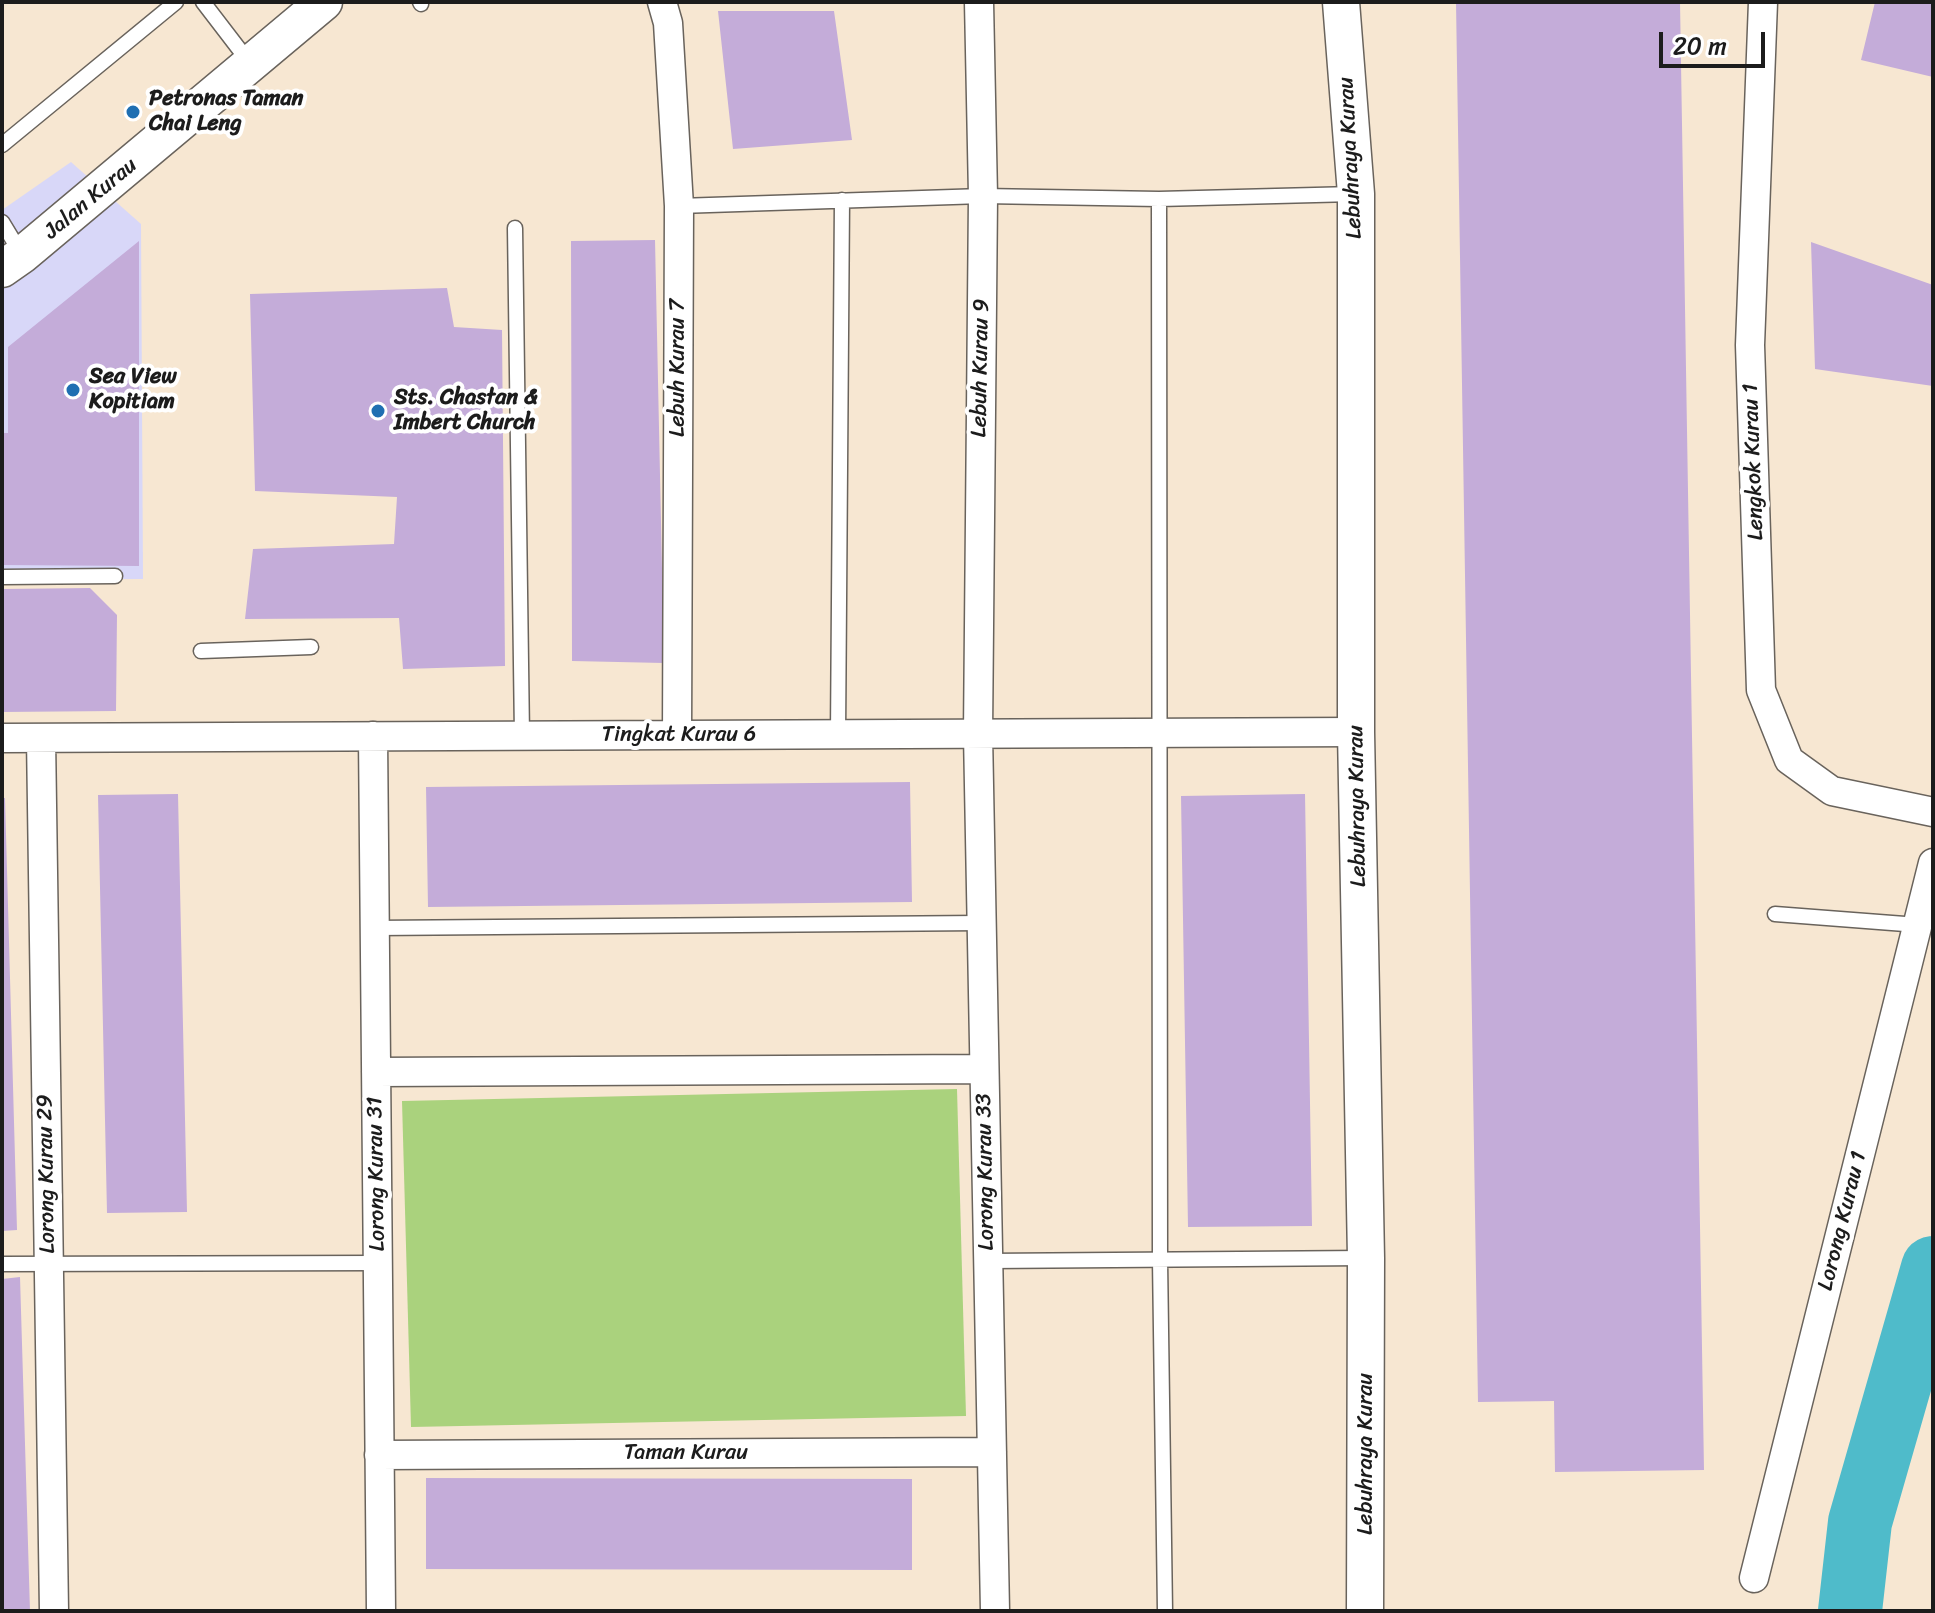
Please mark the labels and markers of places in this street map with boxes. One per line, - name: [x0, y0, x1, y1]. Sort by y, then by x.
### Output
- place label: Petronas Taman Chai Leng: [149, 86, 303, 138]
- marker: Petronas Taman Chai Leng: [124, 103, 142, 121]
- place label: Sea View Kopitiam: [89, 364, 177, 416]
- marker: Sea View Kopitiam: [64, 381, 82, 399]
- place label: Sts. Chastan & Imbert Church: [394, 385, 538, 436]
- marker: Sts. Chastan & Imbert Church: [369, 402, 387, 420]

